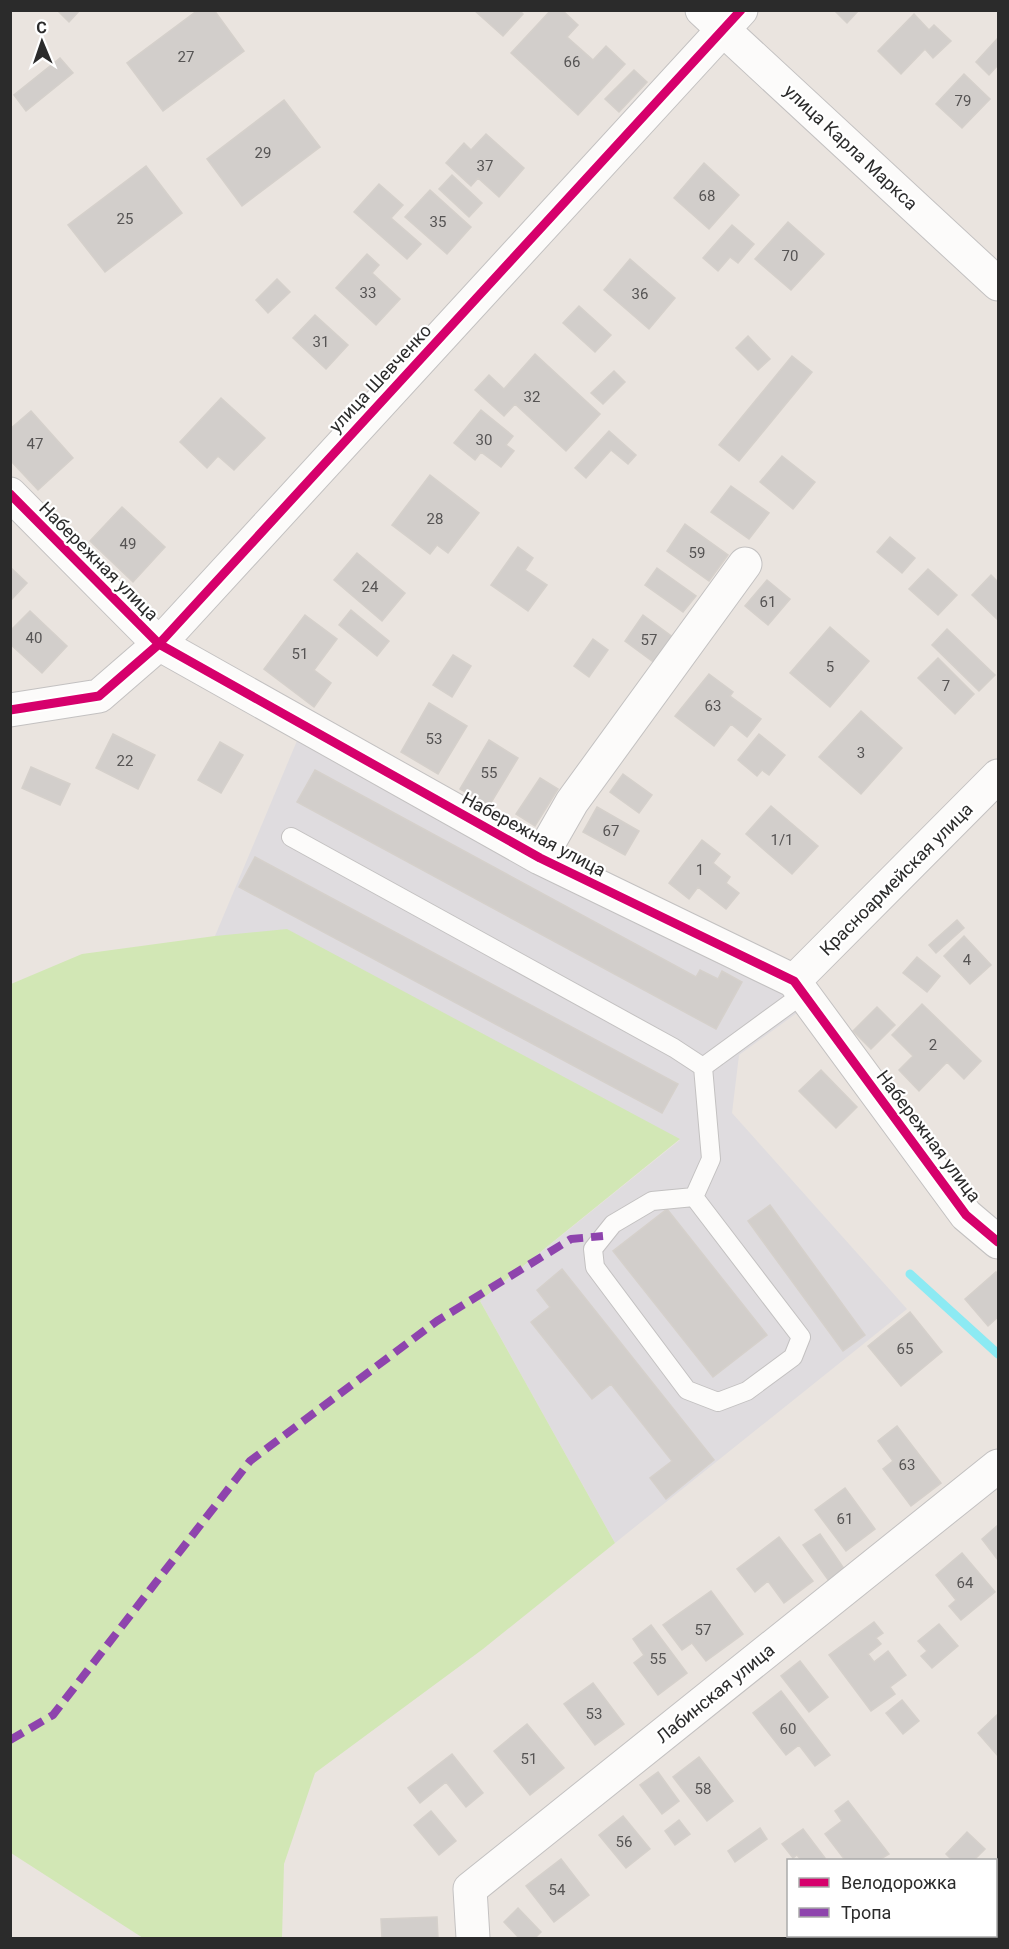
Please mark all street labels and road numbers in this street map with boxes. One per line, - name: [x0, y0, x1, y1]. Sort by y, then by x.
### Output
- street label: улица Карла Маркса: [780, 80, 922, 214]
- street label: улица Шевченко: [325, 320, 435, 436]
- street label: Набережная улица: [35, 497, 163, 625]
- street label: Набережная улица: [459, 787, 609, 881]
- street label: Красноармейская улица: [815, 798, 977, 960]
- street label: Набережная улица: [873, 1066, 985, 1206]
- street label: Лабинская улица: [652, 1639, 778, 1747]

